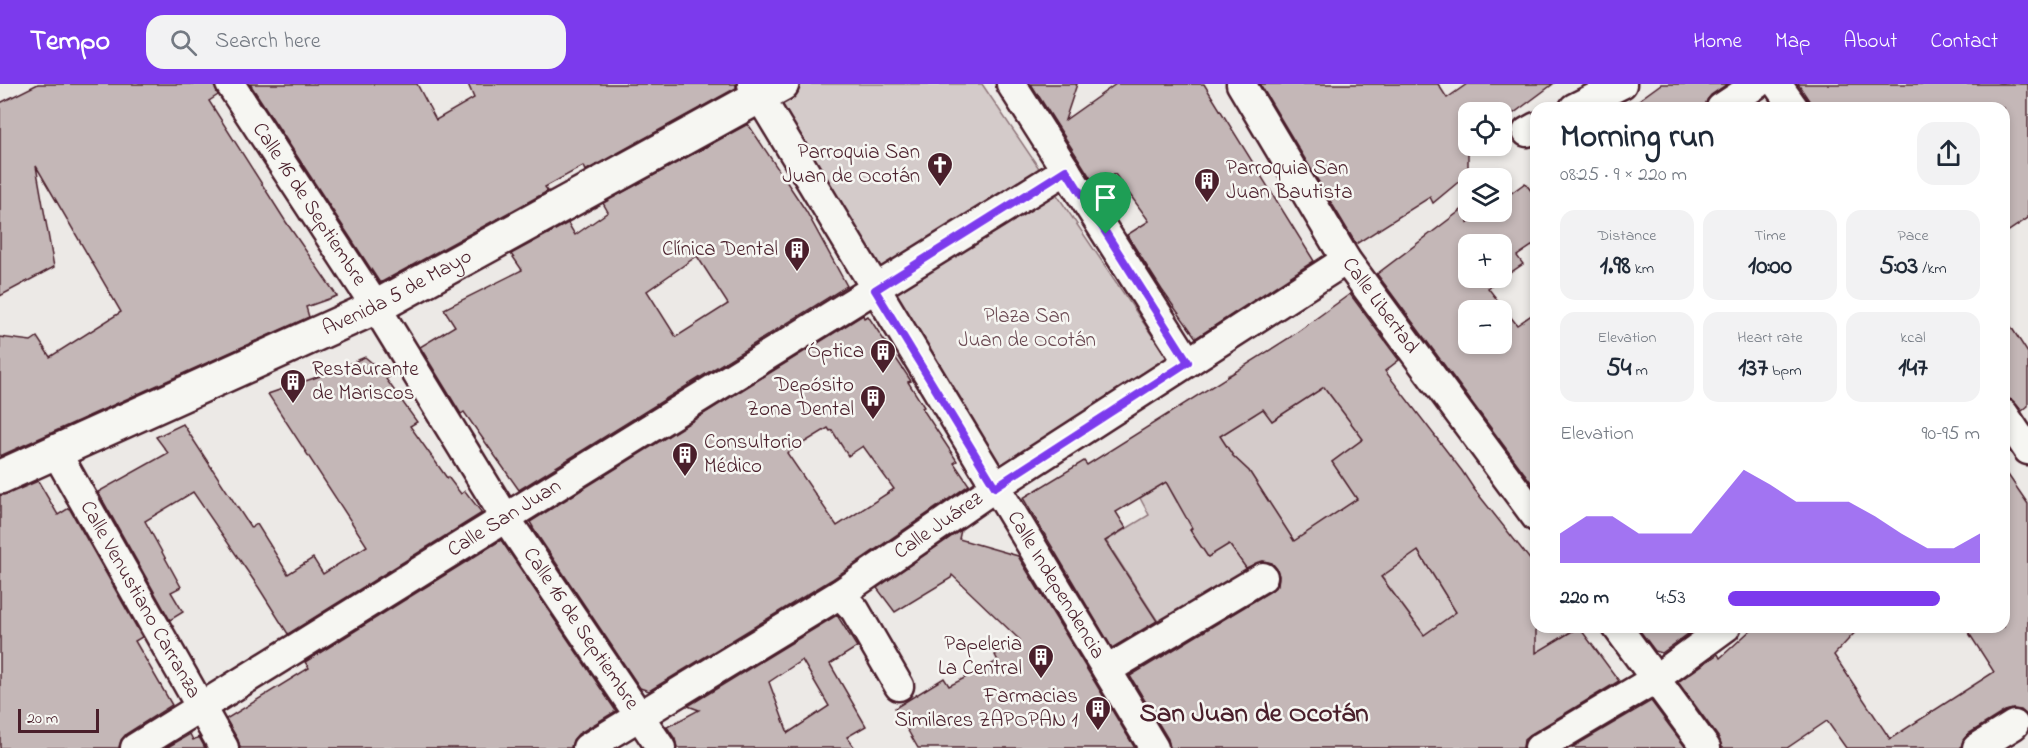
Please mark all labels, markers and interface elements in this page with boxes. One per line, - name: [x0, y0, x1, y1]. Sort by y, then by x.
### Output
- search box: [146, 15, 566, 69]
- text: Tempo: [30, 22, 110, 63]
- icon: search: [167, 26, 200, 59]
- text: Search here: [215, 26, 321, 58]
- text: Home: [1693, 27, 1742, 57]
- text: Map: [1775, 27, 1810, 57]
- text: About: [1843, 27, 1897, 57]
- text: Contact: [1930, 27, 1998, 57]
- map controls: [1458, 102, 1512, 354]
- button: locate: [1458, 102, 1512, 156]
- text: Morning run: [1560, 114, 1714, 162]
- street label: Calle 16 de Septiembre: [244, 117, 374, 293]
- button: share: [1917, 122, 1980, 185]
- place label: Parroquia San Juan de Ocotán: [782, 138, 920, 192]
- church icon: Parroquia San Juan de Ocotán: [925, 150, 955, 188]
- place label: Parroquia San Juan Bautista: [1226, 154, 1352, 208]
- text: 08:25 · 9 × 220 m: [1560, 161, 1687, 190]
- building icon: Parroquia San Juan Bautista: [1192, 166, 1222, 204]
- button: layers: [1458, 168, 1512, 222]
- pin: [1080, 172, 1131, 234]
- icon: arrive: [1089, 181, 1122, 214]
- text: Distance: [1598, 224, 1656, 248]
- text: Time: [1754, 224, 1786, 248]
- text: Pace: [1897, 224, 1929, 248]
- button: +: [1458, 234, 1512, 288]
- place label: Clínica Dental: [662, 235, 778, 265]
- building icon: Clínica Dental: [782, 235, 812, 273]
- street label: Avenida 5 de Mayo: [318, 242, 478, 344]
- text: 1.98: [1600, 248, 1631, 286]
- text: 10:00: [1748, 248, 1792, 286]
- text: 5:03: [1879, 248, 1918, 286]
- street label: Calle Libertad: [1334, 251, 1426, 361]
- text: km: [1631, 257, 1654, 281]
- text: /km: [1918, 257, 1947, 281]
- button: −: [1458, 300, 1512, 354]
- park label: Plaza San Juan de Ocotán: [958, 302, 1096, 356]
- text: Elevation: [1598, 326, 1656, 350]
- text: Heart rate: [1737, 326, 1803, 350]
- text: kcal: [1900, 326, 1926, 350]
- place label: Óptica: [807, 337, 864, 367]
- building icon: Óptica: [868, 337, 898, 375]
- text: 54: [1606, 350, 1632, 388]
- text: 137: [1738, 350, 1768, 388]
- text: 147: [1898, 350, 1928, 388]
- place label: Restaurante de Mariscos: [312, 355, 419, 409]
- text: m: [1632, 359, 1648, 383]
- text: bpm: [1768, 359, 1802, 383]
- building icon: Restaurante de Mariscos: [278, 367, 308, 405]
- place label: Depósito Zona Dental: [747, 371, 854, 425]
- building icon: Depósito Zona Dental: [858, 383, 888, 421]
- text: Elevation: [1560, 420, 1634, 449]
- text: 90–95 m: [1922, 420, 1980, 449]
- place label: Consultorio Médico: [704, 428, 802, 482]
- building icon: Consultorio Médico: [670, 440, 700, 478]
- street label: Calle San Juan: [442, 472, 567, 565]
- street label: Calle Juárez: [888, 484, 989, 567]
- street label: Calle Venustiano Carranza: [72, 495, 208, 704]
- street label: Calle Independencia: [999, 505, 1112, 665]
- street label: Calle 16 de Septiembre: [515, 542, 647, 717]
- text: 220 m: [1560, 584, 1609, 613]
- text: 4:53: [1656, 584, 1686, 613]
- place label: Papeleria La Central: [938, 630, 1022, 684]
- building icon: Papeleria La Central: [1026, 642, 1056, 680]
- place label: Farmacias Similares ZAPOPAN 1: [894, 682, 1078, 736]
- building icon: Farmacias Similares ZAPOPAN 1: [1083, 694, 1113, 732]
- district label: San Juan de Ocotán: [1140, 695, 1369, 734]
- scale bar: [18, 706, 99, 734]
- text: 20 m: [27, 707, 58, 731]

